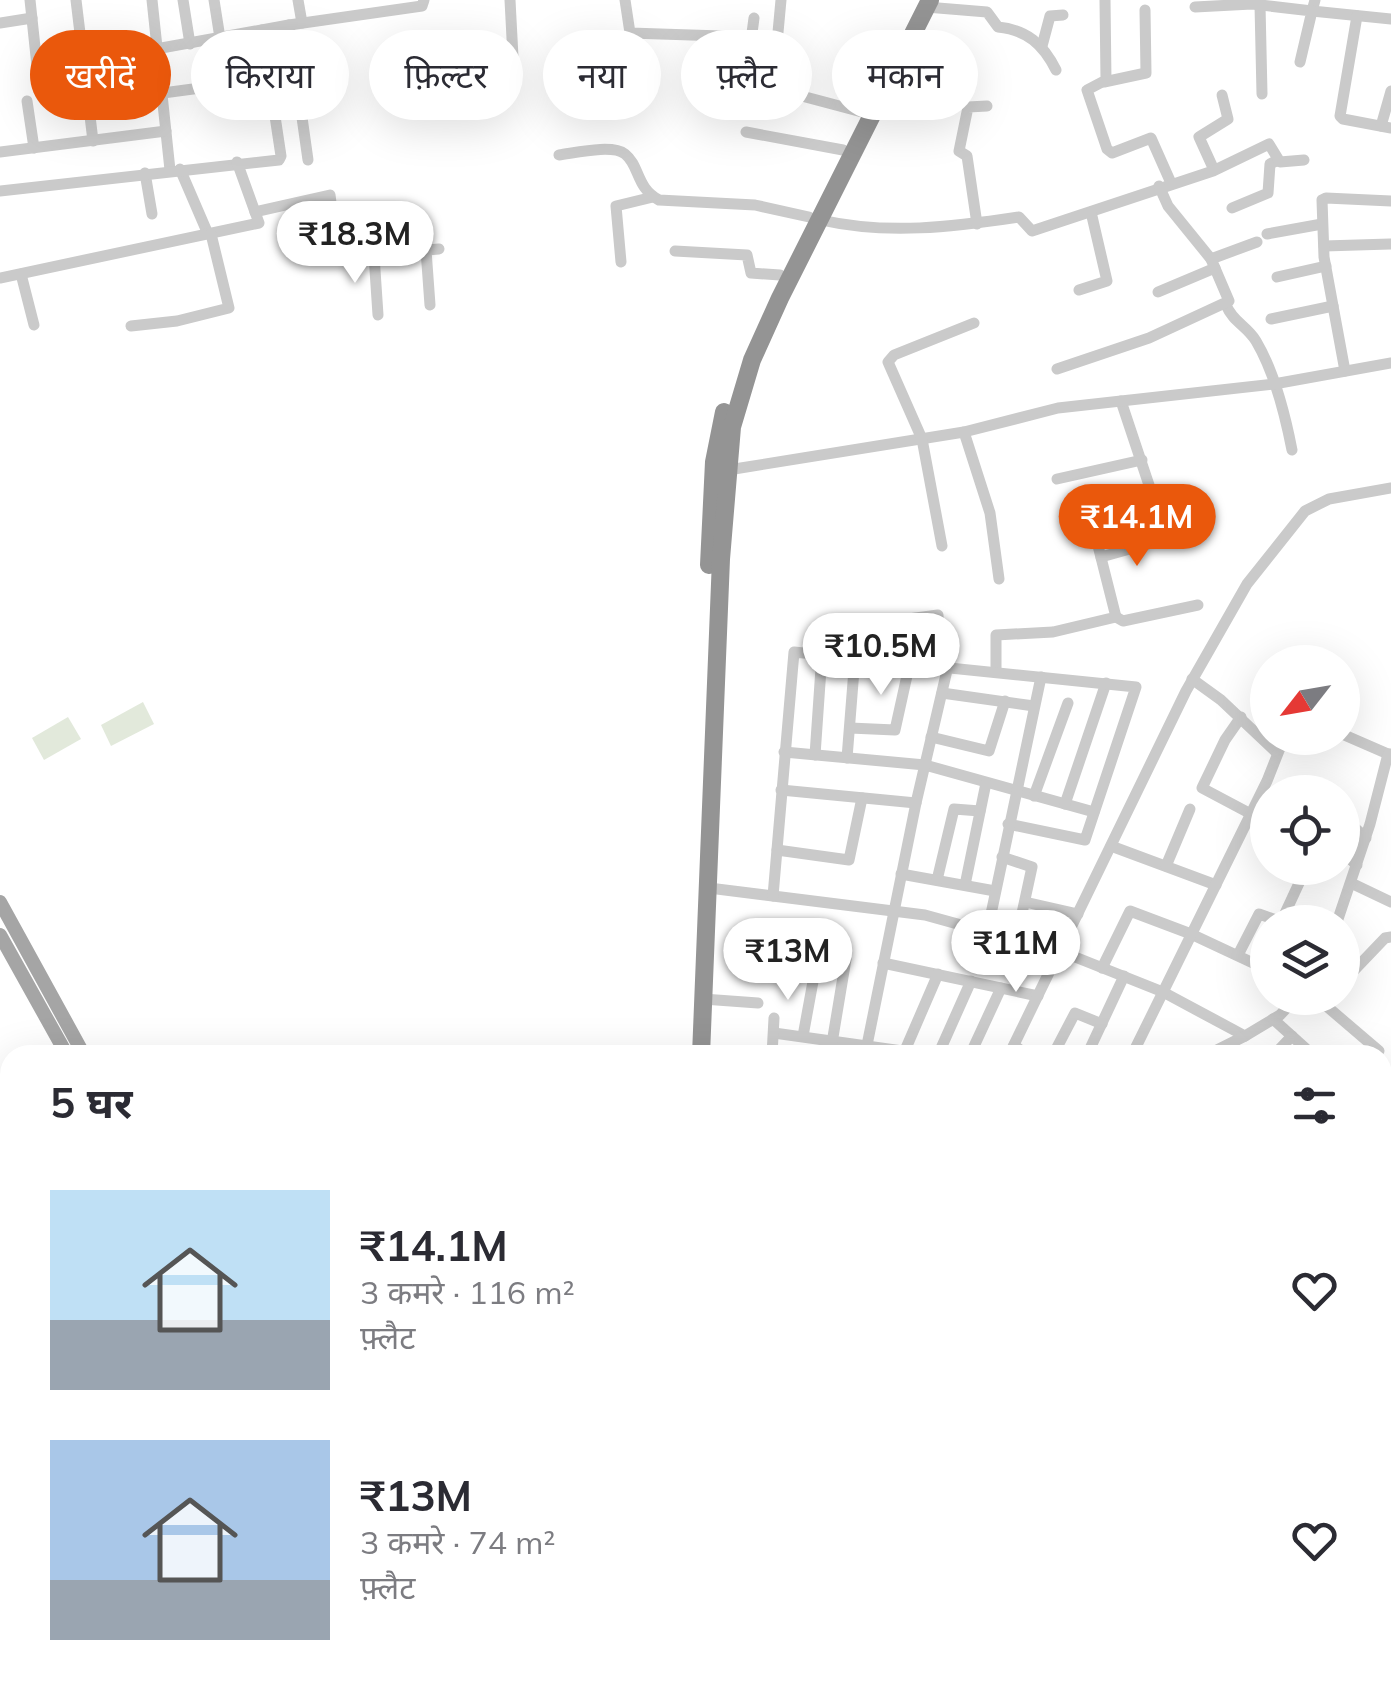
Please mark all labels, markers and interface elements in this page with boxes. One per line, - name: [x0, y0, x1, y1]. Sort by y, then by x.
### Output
- chip: खरीदें: [30, 30, 171, 120]
- chip: किराया: [191, 30, 349, 120]
- chip: फ़िल्टर: [369, 30, 523, 120]
- chip: नया: [543, 30, 661, 120]
- chip: फ़्लैट: [681, 30, 812, 120]
- chip: मकान: [832, 30, 978, 120]
- pin: ₹18.3M: [274, 201, 436, 286]
- text: ₹18.3M: [299, 213, 411, 253]
- pin: ₹14.1M: [1056, 484, 1218, 569]
- text: ₹14.1M: [1081, 496, 1193, 536]
- pin: ₹10.5M: [800, 613, 962, 698]
- text: ₹10.5M: [825, 625, 937, 665]
- north arrow: [1250, 645, 1360, 755]
- map controls: [1250, 645, 1360, 1015]
- button: locate: [1250, 775, 1360, 885]
- button: layers: [1250, 905, 1360, 1015]
- pin: ₹11M: [957, 910, 1075, 995]
- pin: ₹13M: [729, 918, 847, 1003]
- text: ₹11M: [973, 922, 1059, 962]
- text: ₹13M: [745, 930, 831, 970]
- text: 5 घर: [50, 1076, 132, 1129]
- icon: filters: [1287, 1078, 1342, 1133]
- text: ₹14.1M: [360, 1219, 508, 1272]
- icon: home: [130, 1230, 250, 1350]
- icon: heart: [1287, 1263, 1342, 1318]
- text: 3 कमरे · 116 m²: [360, 1272, 575, 1312]
- text: फ़्लैट: [360, 1317, 415, 1357]
- text: ₹13M: [360, 1469, 472, 1522]
- icon: home: [130, 1480, 250, 1600]
- icon: heart: [1287, 1513, 1342, 1568]
- text: 3 कमरे · 74 m²: [360, 1522, 555, 1562]
- text: फ़्लैट: [360, 1567, 415, 1607]

